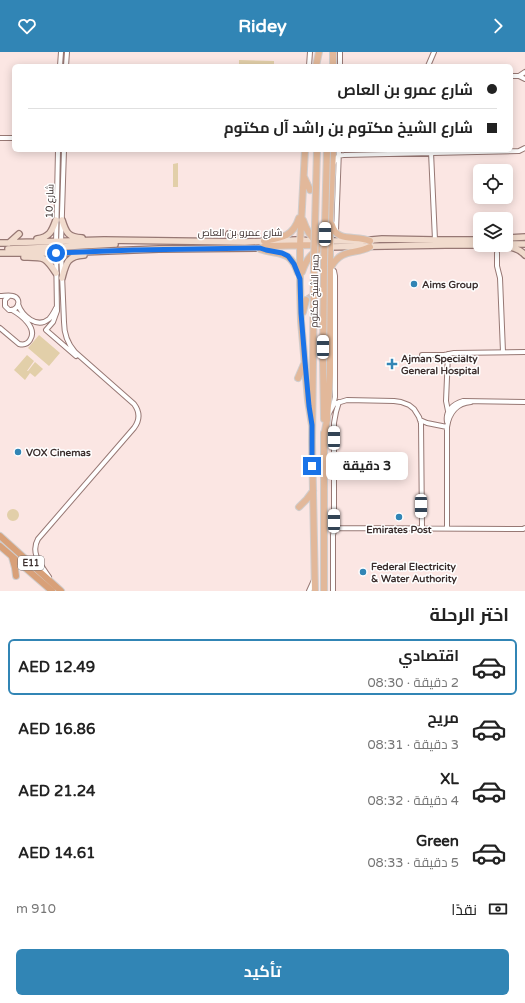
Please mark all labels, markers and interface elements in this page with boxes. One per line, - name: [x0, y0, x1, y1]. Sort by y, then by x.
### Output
- icon: heart: [16, 15, 38, 37]
- text: Ridey: [238, 15, 287, 37]
- icon: forward: [487, 15, 509, 37]
- text: شارع عمرو بن العاص: [337, 81, 473, 99]
- text: شارع الشيخ مكتوم بن راشد آل مكتوم: [224, 119, 473, 137]
- map controls: [473, 164, 513, 252]
- button: locate: [473, 164, 513, 204]
- street label: شارع 10: [43, 184, 57, 219]
- button: layers: [473, 212, 513, 252]
- car: [319, 222, 331, 246]
- street label: شارع عمرو بن العاص: [198, 227, 282, 239]
- route start: [47, 244, 65, 262]
- street label: جسر الشيخ مكتوم: [308, 254, 323, 328]
- marker: Aims Group: [409, 279, 419, 289]
- place label: Aims Group: [422, 279, 479, 291]
- car: [317, 335, 329, 359]
- place label: Ajman Specialty General Hospital: [401, 353, 480, 377]
- marker: Ajman Specialty General Hospital: [386, 358, 398, 370]
- car: [328, 426, 340, 450]
- marker: VOX Cinemas: [13, 447, 23, 457]
- place label: VOX Cinemas: [26, 447, 91, 459]
- callout: 3 دقيقة: [326, 452, 408, 480]
- route end: [303, 457, 321, 475]
- text: 3 دقيقة: [343, 458, 391, 474]
- car: [415, 494, 427, 518]
- car: [328, 509, 340, 533]
- marker: Emirates Post: [394, 512, 404, 522]
- place label: Emirates Post: [366, 524, 432, 536]
- road number: E11: [18, 556, 44, 570]
- place label: Federal Electricity & Water Authority: [371, 561, 457, 585]
- marker: Federal Electricity & Water Authority: [358, 567, 368, 577]
- text: اختر الرحلة: [430, 604, 509, 626]
- text: اقتصادي: [399, 647, 459, 665]
- icon: car: [471, 649, 507, 685]
- text: AED 12.49: [18, 658, 95, 676]
- text: 2 دقيقة · 08:30: [367, 675, 459, 691]
- text: مريح: [427, 709, 459, 727]
- icon: car: [471, 711, 507, 747]
- text: AED 16.86: [18, 720, 95, 738]
- text: 3 دقيقة · 08:31: [367, 737, 459, 753]
- text: XL: [440, 770, 459, 788]
- icon: car: [471, 773, 507, 809]
- text: AED 21.24: [18, 782, 96, 800]
- text: 4 دقيقة · 08:32: [367, 793, 459, 809]
- text: Green: [416, 832, 459, 850]
- icon: car: [471, 835, 507, 871]
- text: AED 14.61: [18, 844, 96, 862]
- text: 5 دقيقة · 08:33: [367, 855, 459, 871]
- icon: cash: [487, 898, 509, 920]
- text: 910 m: [16, 901, 56, 917]
- text: نقدًا: [451, 901, 477, 919]
- button: تأكيد: [16, 949, 509, 995]

